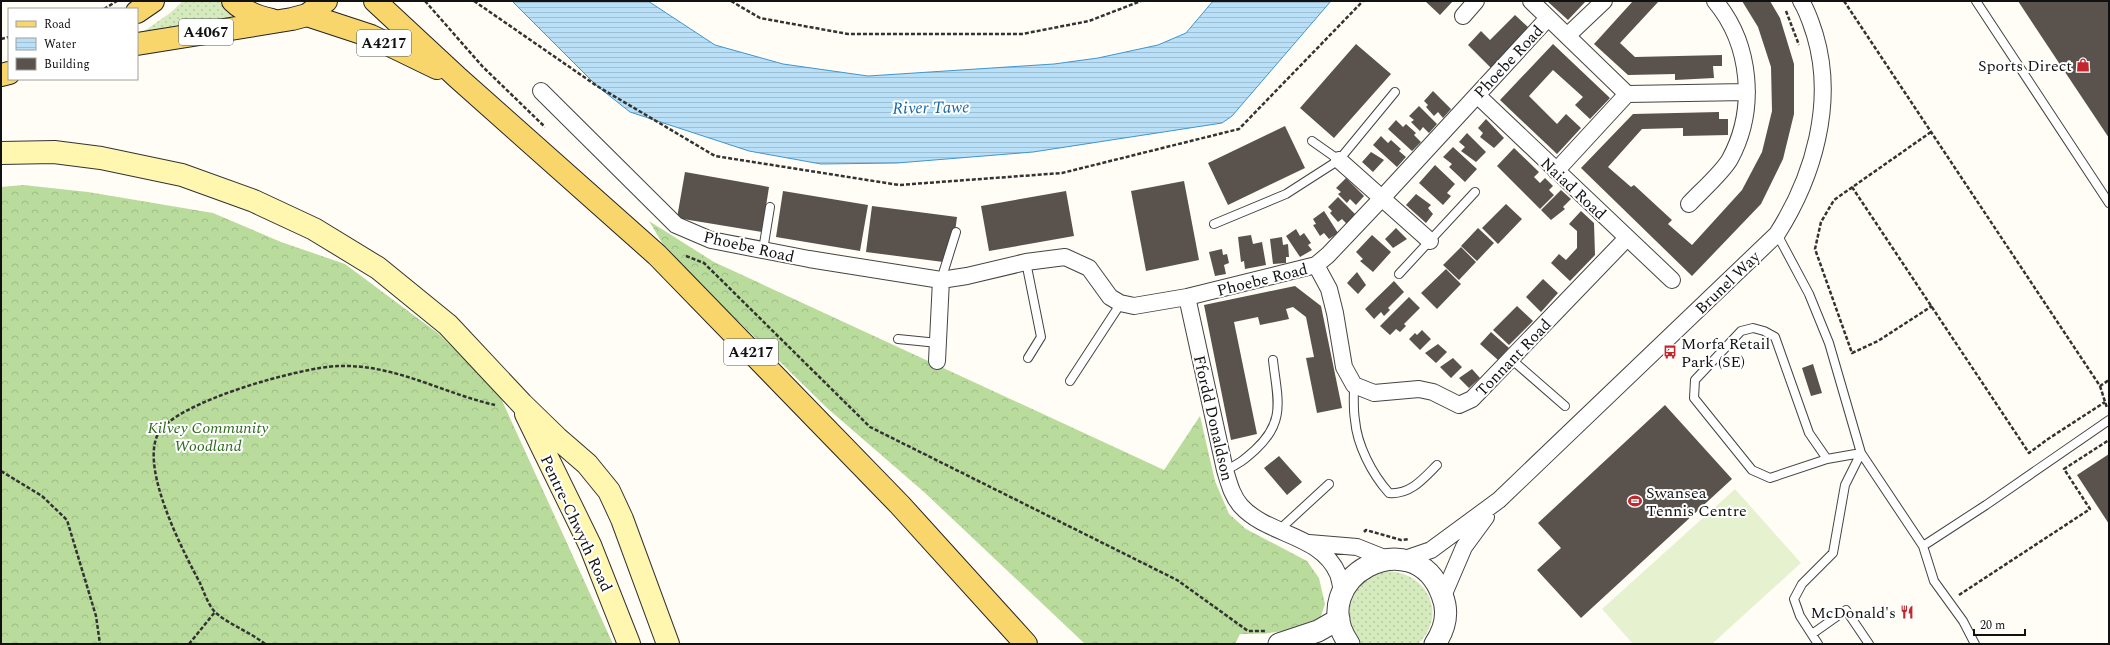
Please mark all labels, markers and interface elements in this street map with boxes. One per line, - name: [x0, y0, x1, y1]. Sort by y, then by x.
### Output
- legend: [8, 8, 138, 80]
- text: Road: [44, 15, 71, 34]
- road number: A4067: [179, 19, 233, 45]
- street label: Phoebe Road: [1468, 20, 1549, 104]
- road number: A4217: [357, 30, 411, 56]
- text: Water: [44, 35, 76, 54]
- place label: Sports Direct: [1978, 54, 2072, 78]
- text: Building: [44, 55, 90, 74]
- shop icon: Sports Direct: [2075, 57, 2091, 73]
- water label: River Tawe: [892, 94, 970, 122]
- street label: Naiad Road: [1535, 152, 1612, 226]
- street label: Phoebe Road: [701, 225, 797, 269]
- street label: Brunel Way: [1690, 245, 1767, 320]
- street label: Phoebe Road: [1214, 257, 1310, 303]
- street label: Tonnant Road: [1470, 313, 1557, 402]
- place label: Morfa Retail Park (SE): [1681, 332, 1770, 374]
- road number: A4217: [724, 339, 778, 365]
- bus stop icon: Morfa Retail Park (SE): [1662, 344, 1678, 360]
- street label: Ffordd Donaldson: [1187, 353, 1239, 483]
- park label: Kilvey Community Woodland: [147, 416, 269, 458]
- street label: Pentre-Chwyth Road: [534, 451, 618, 596]
- place label: Swansea Tennis Centre: [1646, 481, 1747, 523]
- sports icon: Swansea Tennis Centre: [1627, 493, 1643, 509]
- place label: McDonald's: [1810, 601, 1896, 625]
- restaurant icon: McDonald's: [1899, 604, 1915, 620]
- scale bar: [1974, 611, 2025, 637]
- text: 20 m: [1980, 616, 2005, 635]

